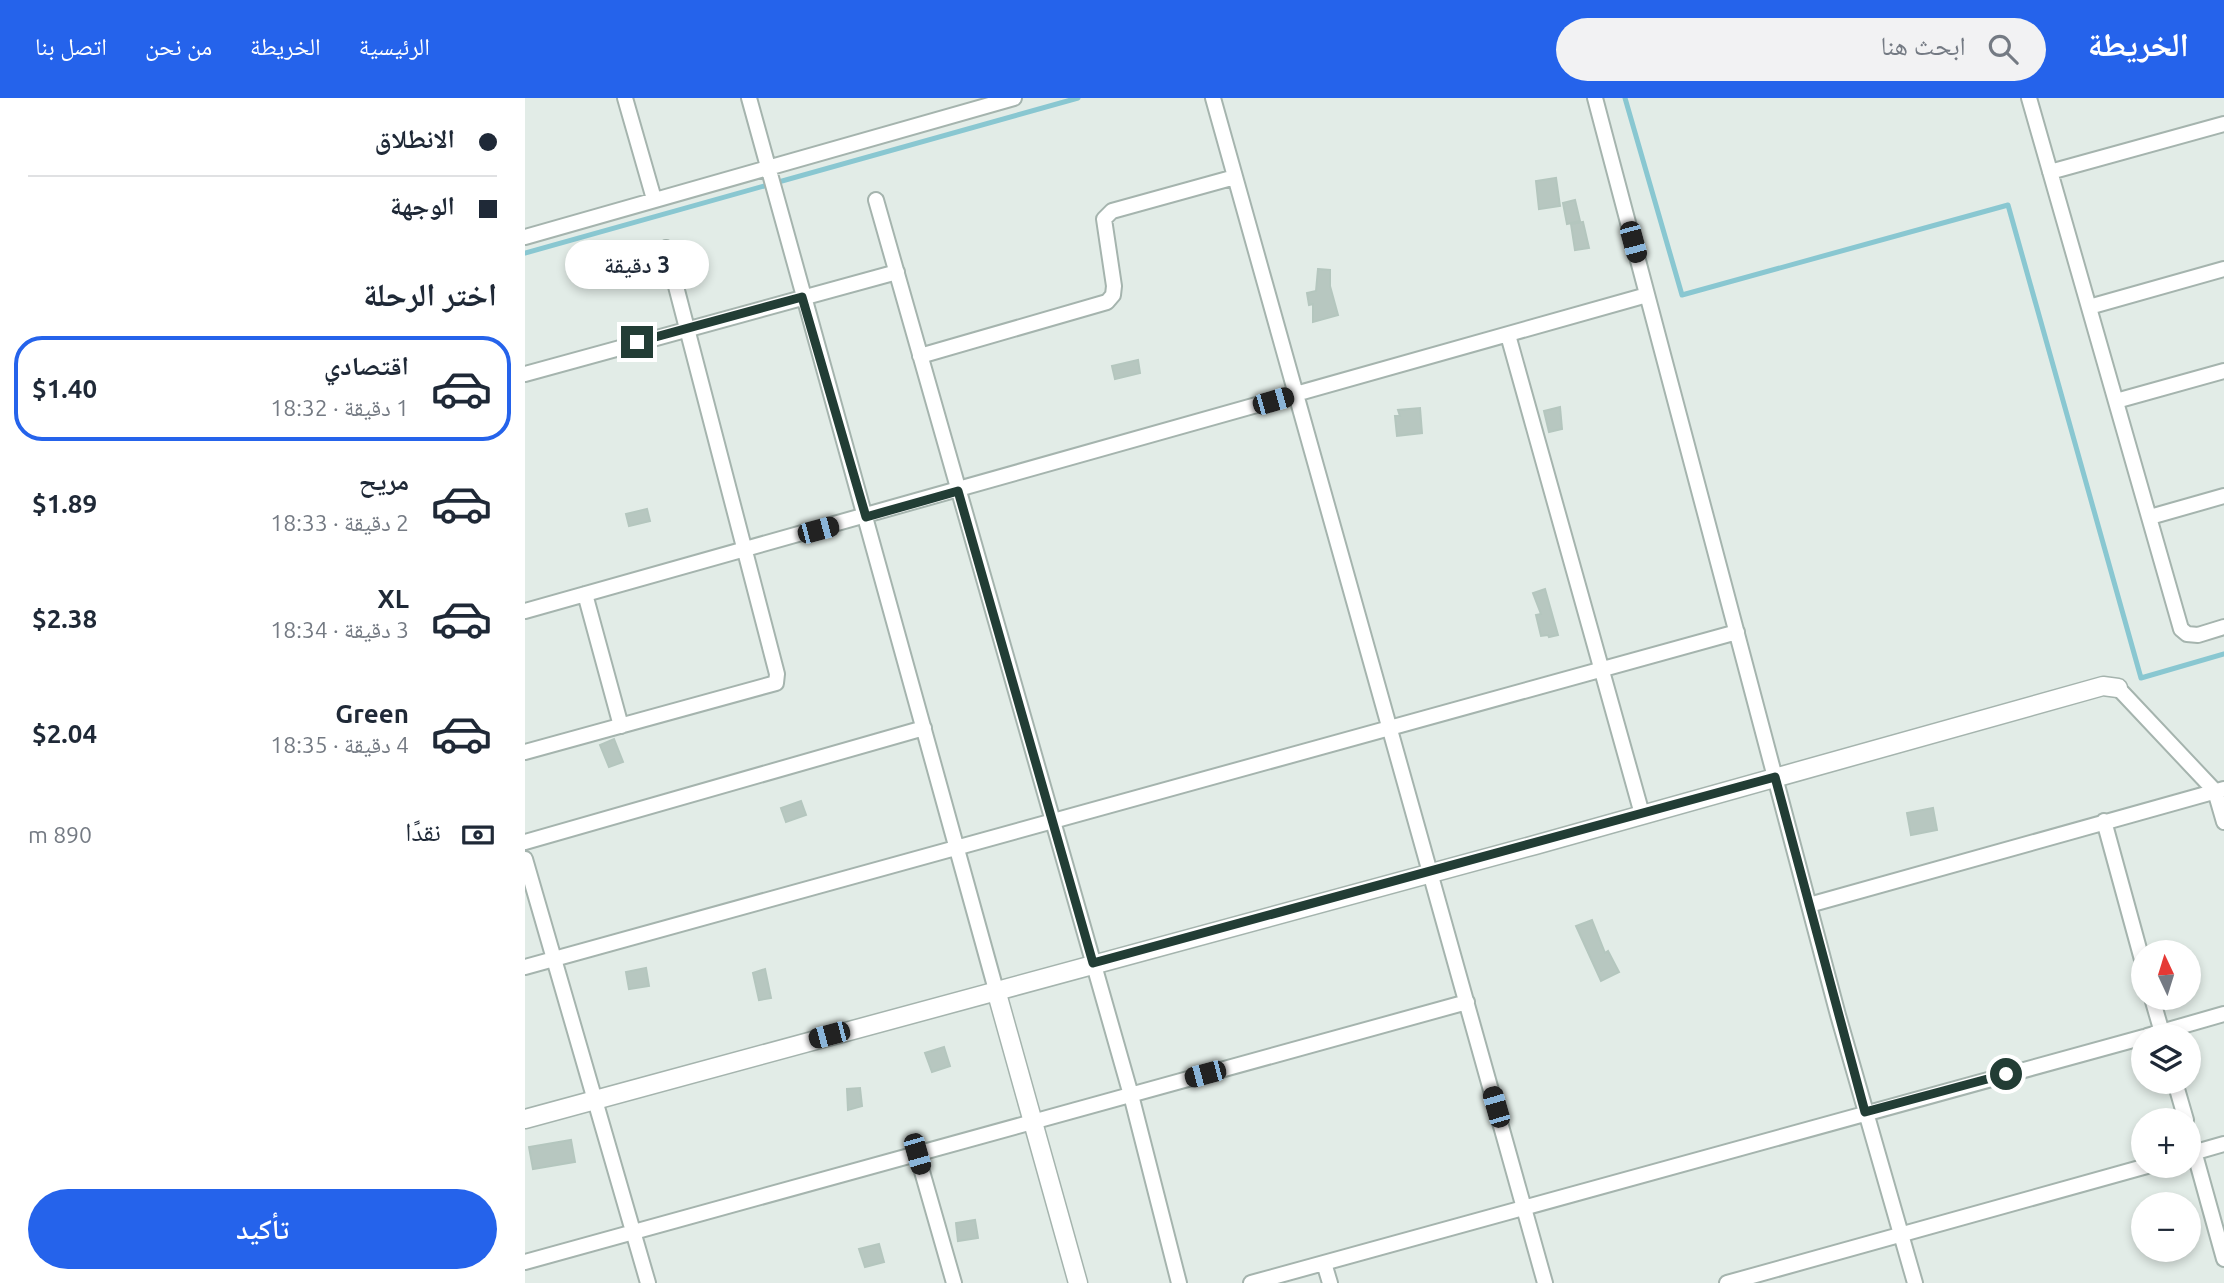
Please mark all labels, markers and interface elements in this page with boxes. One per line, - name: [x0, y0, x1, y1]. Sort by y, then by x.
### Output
- search box: [1556, 18, 2046, 81]
- text: الخريطة: [2088, 25, 2189, 62]
- icon: search: [1984, 30, 2022, 68]
- text: ابحث هنا: [1881, 31, 1966, 60]
- text: اتصل بنا: [35, 33, 107, 60]
- text: من نحن: [145, 33, 212, 60]
- text: الخريطة: [250, 33, 321, 60]
- text: الرئيسية: [359, 33, 430, 60]
- text: الانطلاق: [375, 124, 455, 153]
- text: الوجهة: [390, 191, 455, 220]
- car: [1618, 219, 1649, 265]
- callout: 3 دقيقة: [565, 240, 709, 289]
- text: 3 دقيقة: [604, 252, 670, 277]
- text: اختر الرحلة: [363, 276, 497, 312]
- route end: [621, 326, 653, 358]
- text: اقتصادي: [324, 351, 409, 380]
- icon: car: [430, 357, 493, 420]
- text: $1.40: [32, 374, 97, 403]
- car: [1250, 385, 1297, 417]
- text: 1 دقيقة · 18:32: [270, 395, 409, 420]
- text: مريح: [359, 466, 409, 495]
- icon: car: [430, 472, 493, 535]
- text: $1.89: [32, 489, 97, 518]
- text: 2 دقيقة · 18:33: [270, 510, 409, 535]
- car: [795, 514, 842, 546]
- text: XL: [378, 584, 409, 613]
- icon: car: [430, 587, 493, 650]
- text: $2.38: [32, 604, 97, 633]
- text: 3 دقيقة · 18:34: [270, 617, 409, 642]
- text: Green: [335, 699, 409, 728]
- icon: car: [430, 702, 493, 765]
- text: $2.04: [32, 719, 97, 748]
- text: 4 دقيقة · 18:35: [270, 732, 409, 757]
- icon: cash: [459, 816, 497, 854]
- text: نقدًا: [405, 817, 441, 846]
- text: 890 m: [28, 822, 92, 847]
- north arrow: [2131, 940, 2201, 1010]
- map controls: [2131, 940, 2201, 1262]
- car: [806, 1019, 853, 1051]
- button: layers: [2131, 1024, 2201, 1094]
- car: [1182, 1058, 1229, 1090]
- route start: [1990, 1058, 2022, 1090]
- car: [1481, 1084, 1512, 1130]
- button: +: [2131, 1108, 2201, 1178]
- car: [902, 1131, 933, 1177]
- button: تأكيد: [28, 1189, 497, 1269]
- button: −: [2131, 1192, 2201, 1262]

